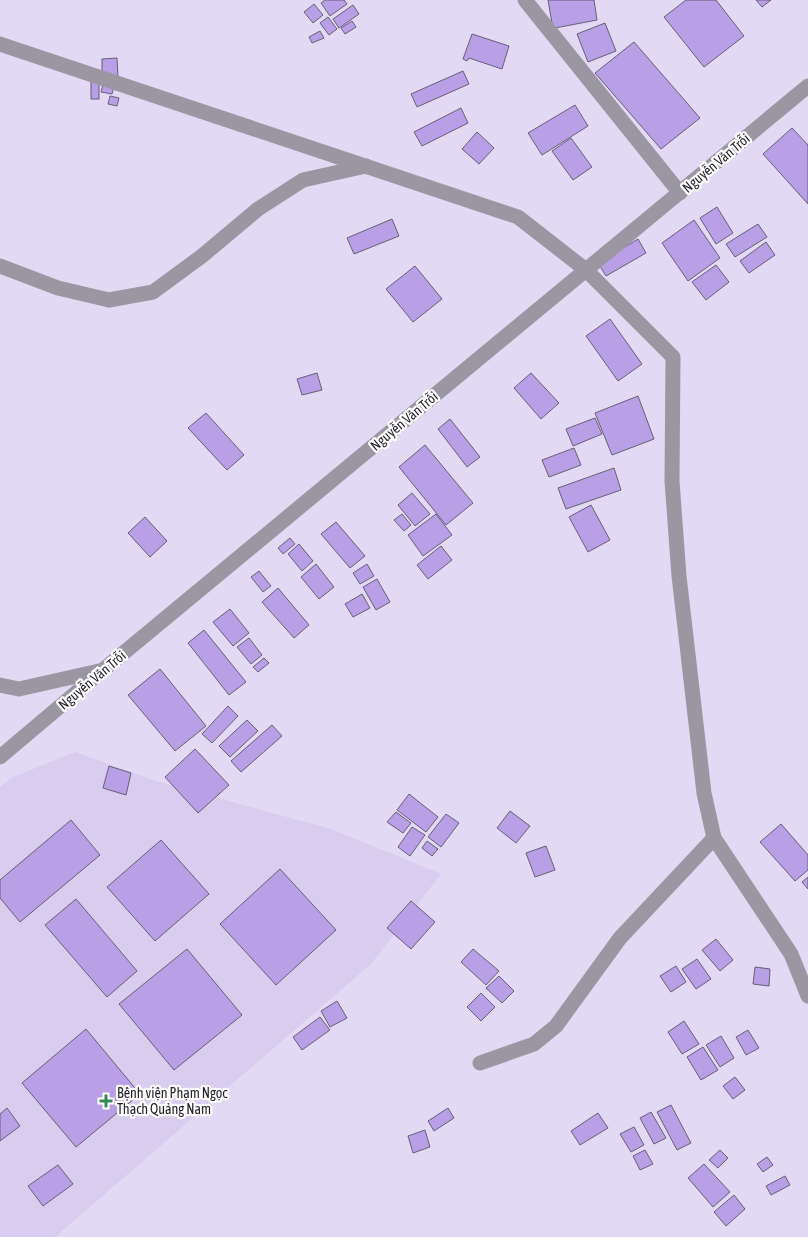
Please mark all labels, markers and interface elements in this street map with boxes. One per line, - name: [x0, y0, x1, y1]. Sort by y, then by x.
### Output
- street label: Nguyễn Văn Trỗi: [679, 130, 753, 196]
- street label: Nguyễn Văn Trỗi: [367, 388, 441, 454]
- street label: Nguyễn Văn Trỗi: [55, 647, 129, 713]
- place label: Bệnh viện Phạm Ngọc Thạch Quảng Nam: [117, 1085, 228, 1117]
- marker: Bệnh viện Phạm Ngọc Thạch Quảng Nam: [99, 1094, 113, 1108]

